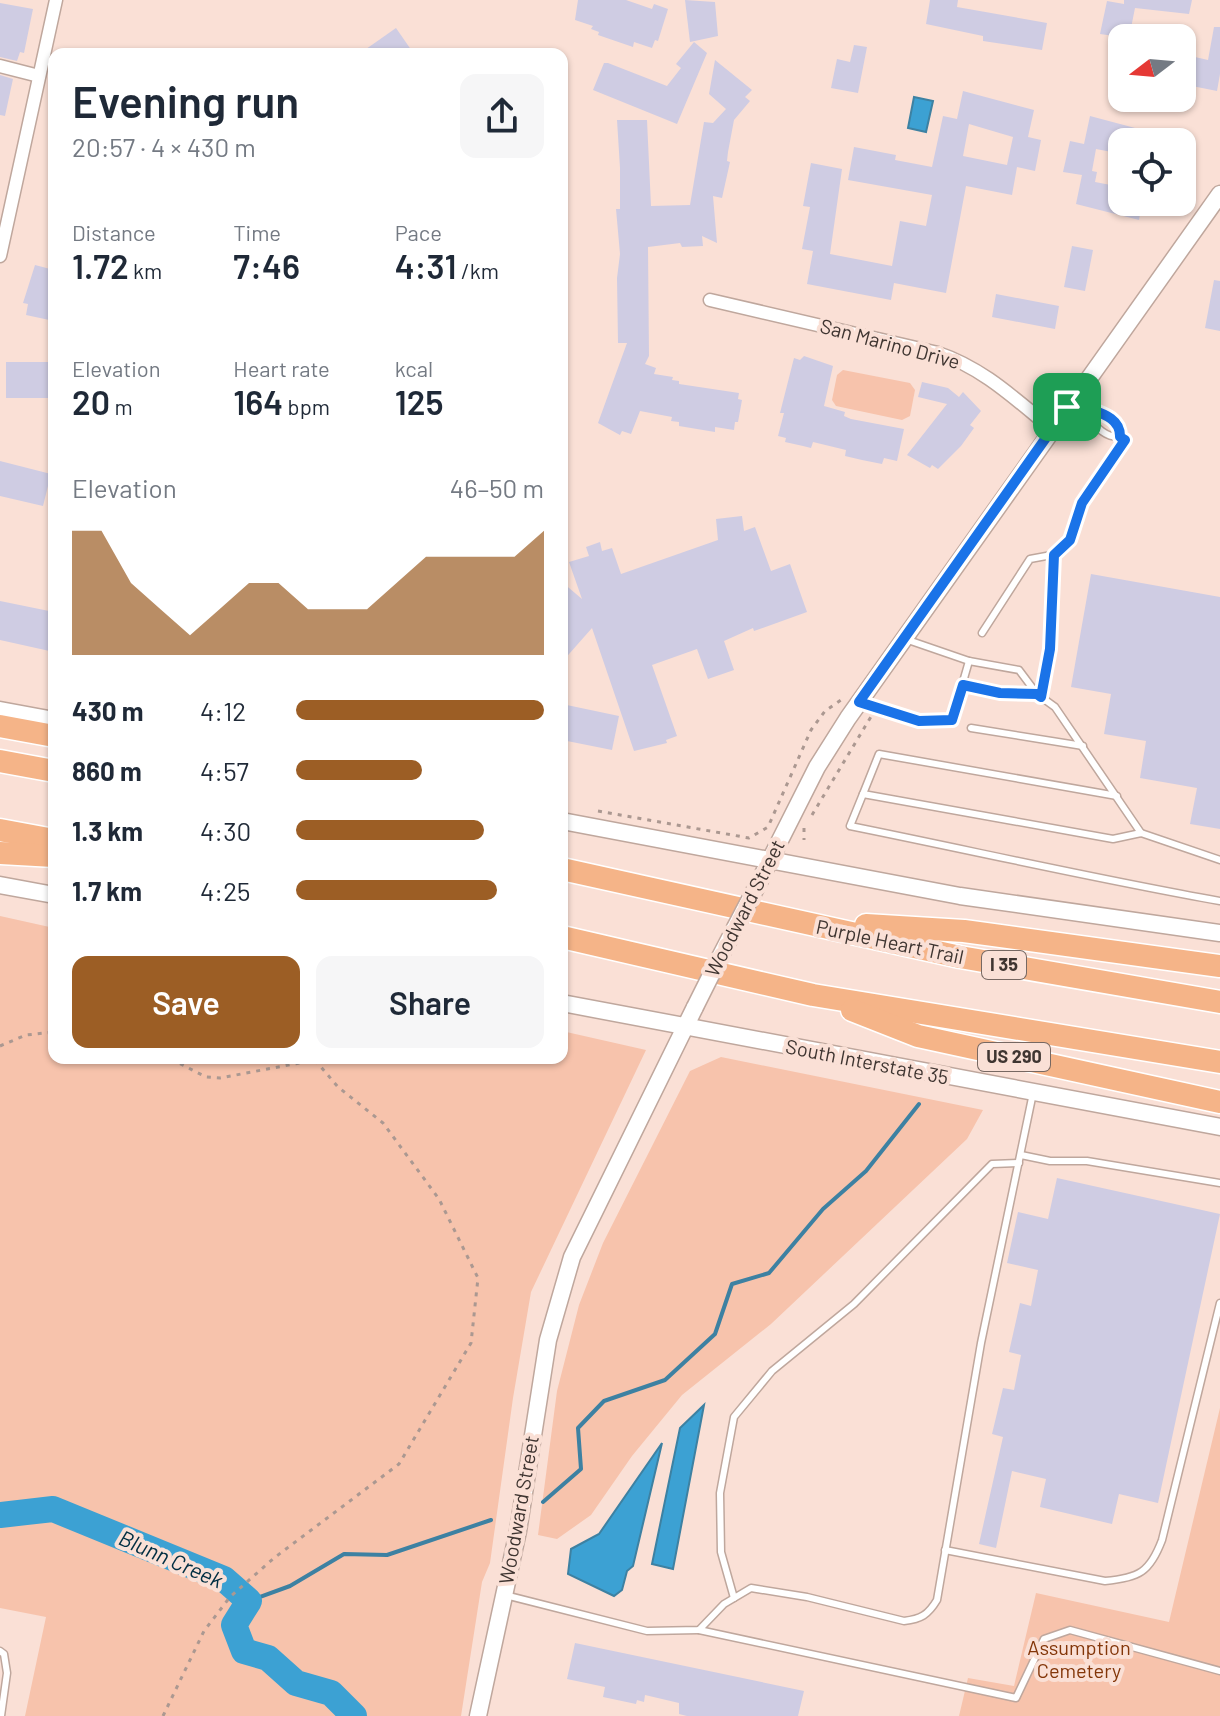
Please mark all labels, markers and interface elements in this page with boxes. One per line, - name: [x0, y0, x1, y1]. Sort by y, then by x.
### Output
- north arrow: [1108, 24, 1196, 112]
- map controls: [1108, 24, 1196, 216]
- text: Evening run: [72, 74, 299, 127]
- button: share: [460, 74, 544, 158]
- button: locate: [1108, 128, 1196, 216]
- text: 20:57 · 4 × 430 m: [72, 131, 256, 162]
- text: Distance: [72, 219, 156, 245]
- text: Time: [233, 219, 281, 245]
- text: Pace: [395, 219, 442, 245]
- text: 1.72: [72, 245, 129, 286]
- text: 7:46: [233, 245, 300, 286]
- text: 4:31: [395, 245, 457, 286]
- text: km: [129, 257, 162, 283]
- text: /km: [457, 257, 499, 283]
- street label: San Marino Drive: [818, 313, 963, 373]
- text: Elevation: [72, 355, 161, 381]
- text: Heart rate: [233, 355, 330, 381]
- text: kcal: [395, 355, 433, 381]
- pin: [1033, 373, 1101, 441]
- text: 20: [72, 381, 110, 422]
- text: 164: [233, 381, 283, 422]
- text: 125: [395, 381, 443, 422]
- icon: arrive: [1045, 385, 1089, 429]
- text: m: [110, 393, 133, 419]
- text: bpm: [283, 393, 330, 419]
- text: Elevation: [72, 472, 177, 503]
- text: 46–50 m: [450, 472, 544, 503]
- text: 430 m: [72, 695, 144, 726]
- text: 4:12: [200, 695, 246, 726]
- text: 860 m: [72, 755, 142, 786]
- text: 4:57: [200, 755, 249, 786]
- text: 1.3 km: [72, 815, 143, 846]
- text: 4:30: [200, 815, 251, 846]
- street label: Woodward Street: [699, 835, 789, 980]
- text: 1.7 km: [72, 875, 142, 906]
- text: 4:25: [200, 875, 250, 906]
- street label: Purple Heart Trail: [814, 914, 966, 968]
- road number: I 35: [982, 951, 1026, 979]
- button: Save: [72, 956, 300, 1048]
- button: Share: [316, 956, 544, 1048]
- street label: South Interstate 35: [784, 1033, 951, 1089]
- road number: US 290: [978, 1043, 1050, 1071]
- street label: Woodward Street: [493, 1434, 543, 1586]
- water label: Blunn Creek: [115, 1524, 228, 1593]
- park label: Assumption Cemetery: [1027, 1635, 1131, 1682]

